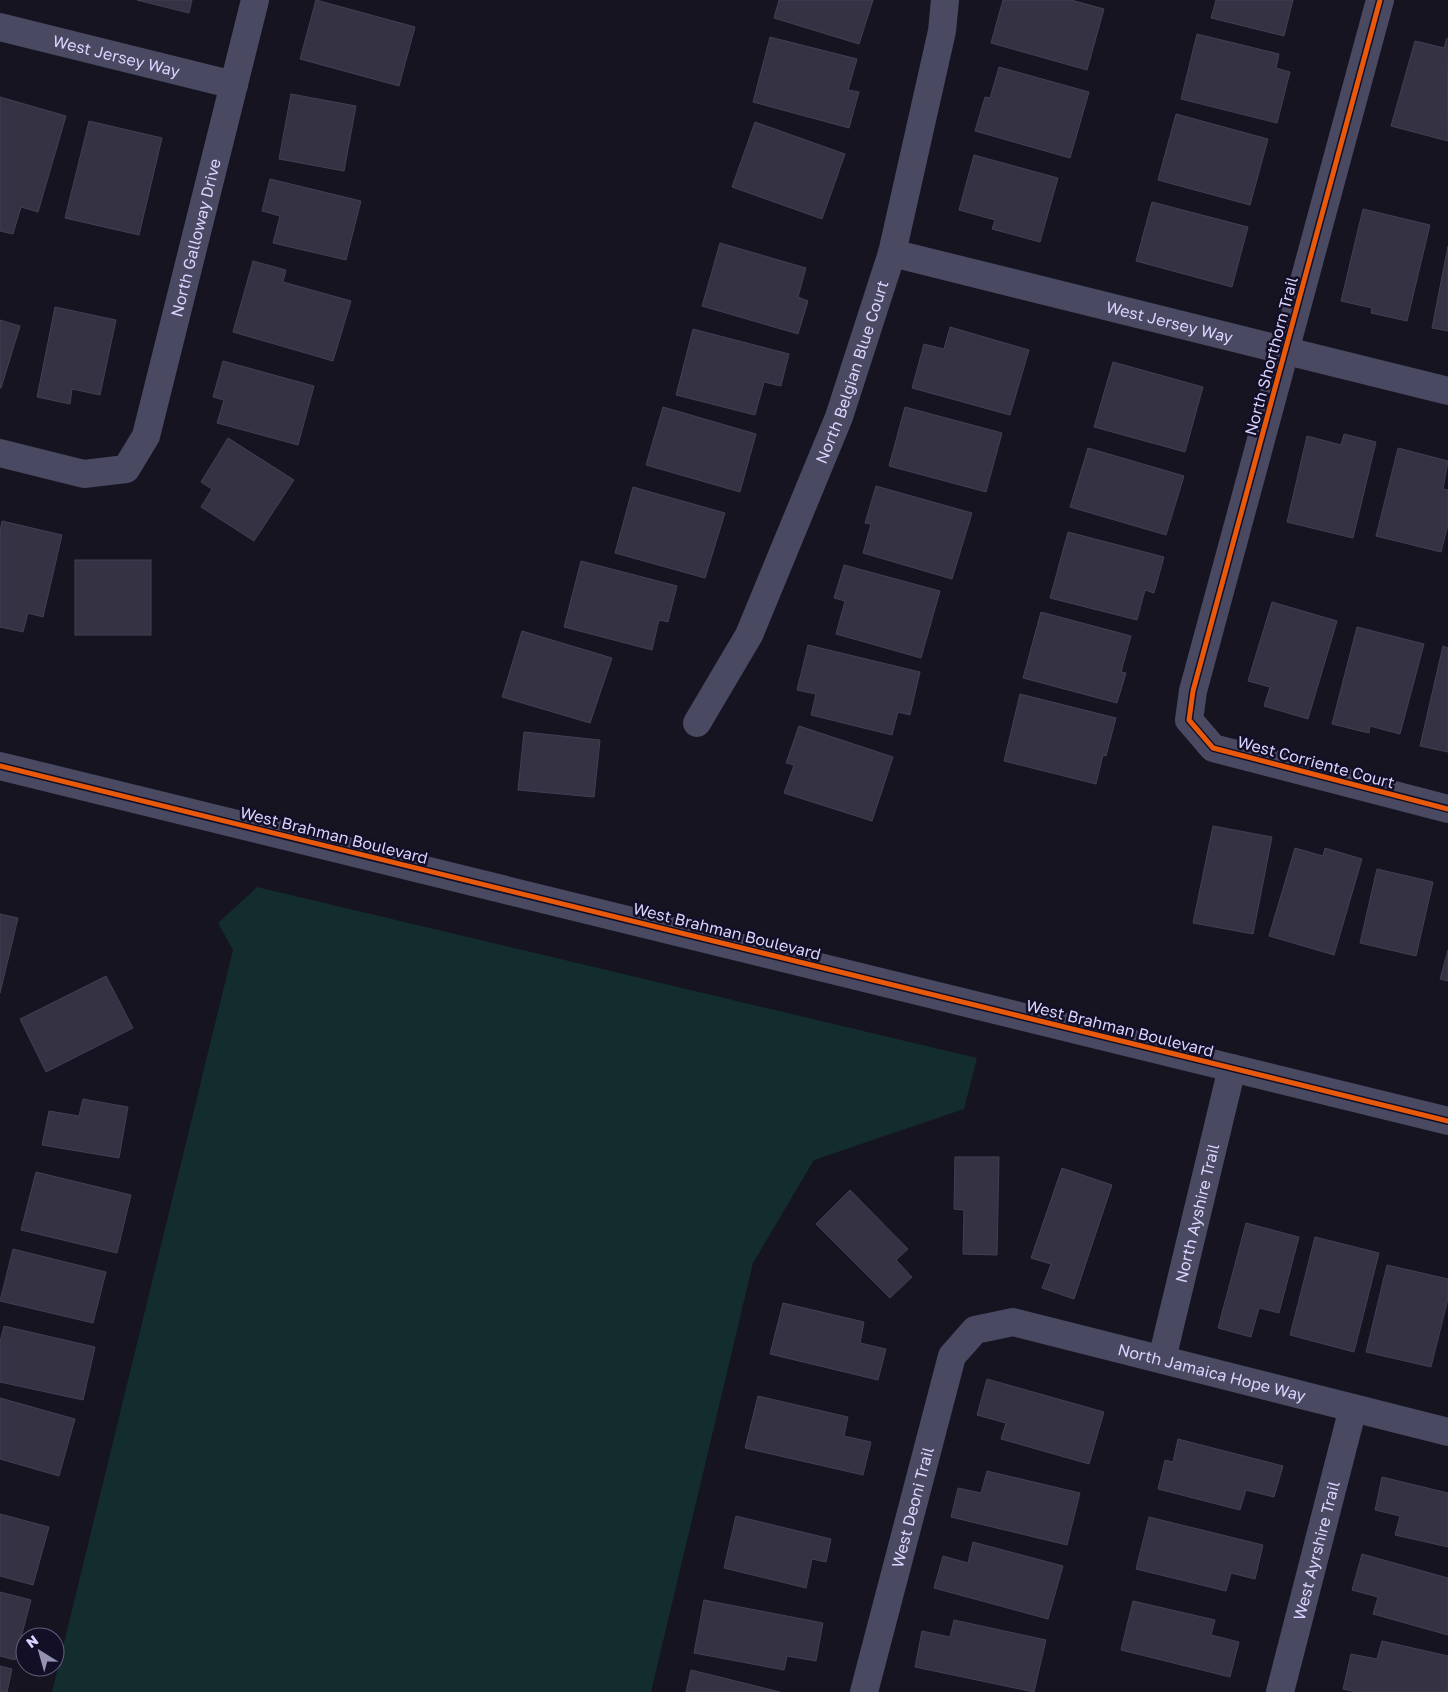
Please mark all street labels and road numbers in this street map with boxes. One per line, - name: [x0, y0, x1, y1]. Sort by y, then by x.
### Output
- street label: West Jersey Way: [51, 30, 182, 81]
- street label: North Galloway Drive: [166, 156, 225, 319]
- street label: North Shorthorn Trail: [1240, 274, 1302, 438]
- street label: North Belgian Blue Court: [811, 278, 893, 466]
- street label: West Jersey Way: [1104, 297, 1235, 347]
- street label: West Corriente Court: [1235, 731, 1397, 793]
- street label: West Brahman Boulevard: [238, 802, 430, 868]
- street label: West Brahman Boulevard: [631, 898, 823, 964]
- street label: West Brahman Boulevard: [1024, 995, 1216, 1061]
- street label: North Ayshire Trail: [1171, 1142, 1223, 1285]
- street label: North Jamaica Hope Way: [1116, 1339, 1308, 1406]
- street label: West Deoni Trail: [887, 1445, 938, 1570]
- street label: West Ayrshire Trail: [1289, 1479, 1344, 1622]

